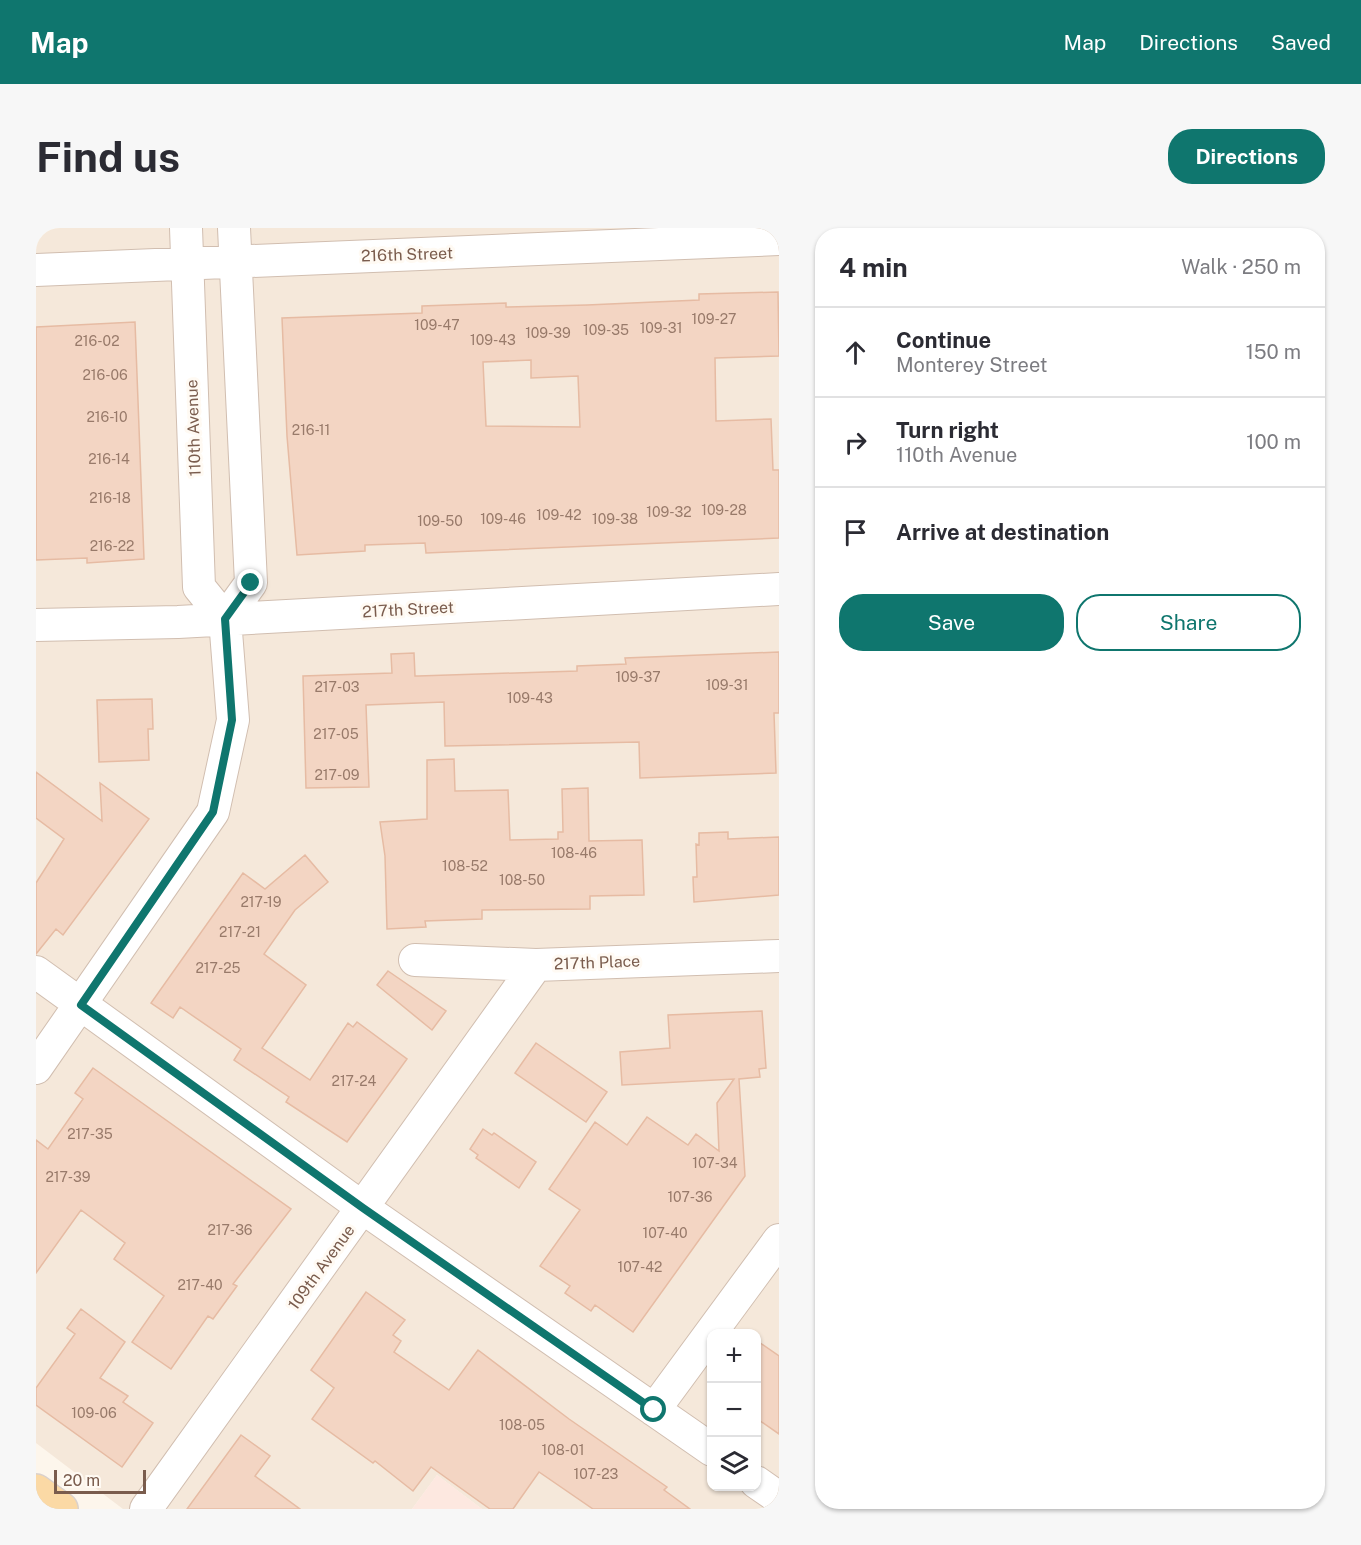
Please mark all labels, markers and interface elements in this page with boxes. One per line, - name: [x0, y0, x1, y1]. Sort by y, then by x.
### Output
- text: Map: [30, 26, 89, 59]
- text: Map: [1064, 30, 1106, 55]
- text: Directions: [1139, 30, 1238, 55]
- text: Saved: [1271, 30, 1331, 55]
- button: Directions: [1168, 129, 1325, 184]
- text: Find us: [36, 132, 180, 181]
- street label: 216th Street: [361, 243, 453, 266]
- text: 4 min: [839, 252, 908, 283]
- text: Walk · 250 m: [1181, 255, 1301, 279]
- house number: 109-27: [692, 311, 736, 327]
- house number: 109-47: [414, 317, 460, 333]
- house number: 109-31: [640, 320, 682, 336]
- house number: 109-35: [583, 322, 629, 338]
- house number: 109-39: [525, 325, 571, 341]
- text: Continue: [896, 327, 991, 353]
- house number: 109-43: [470, 332, 516, 348]
- house number: 216-02: [75, 333, 119, 349]
- icon: ahead: [839, 336, 872, 369]
- text: 150 m: [1246, 340, 1301, 364]
- text: Monterey Street: [896, 353, 1048, 377]
- house number: 216-06: [82, 367, 128, 383]
- street label: 110th Avenue: [182, 379, 205, 477]
- house number: 216-10: [86, 409, 128, 425]
- text: Turn right: [896, 417, 999, 443]
- house number: 216-11: [292, 422, 330, 438]
- icon: right: [839, 426, 872, 459]
- text: 100 m: [1246, 430, 1301, 454]
- text: 110th Avenue: [896, 443, 1017, 467]
- house number: 216-14: [88, 451, 130, 467]
- house number: 216-18: [89, 490, 131, 506]
- house number: 109-28: [701, 502, 747, 518]
- house number: 109-32: [646, 504, 692, 520]
- house number: 109-42: [536, 507, 582, 523]
- house number: 109-46: [480, 511, 526, 527]
- house number: 109-38: [592, 511, 638, 527]
- house number: 109-50: [417, 513, 463, 529]
- icon: arrive: [839, 516, 872, 549]
- text: Arrive at destination: [896, 519, 1109, 545]
- house number: 216-22: [90, 538, 134, 554]
- route end: [237, 569, 263, 595]
- button: Save: [839, 594, 1064, 651]
- button: Share: [1076, 594, 1301, 651]
- street label: 217th Street: [362, 598, 454, 621]
- house number: 109-37: [615, 669, 661, 685]
- house number: 109-31: [706, 677, 748, 693]
- house number: 217-03: [314, 679, 360, 695]
- house number: 109-43: [507, 690, 553, 706]
- house number: 217-05: [313, 726, 359, 742]
- house number: 217-09: [315, 767, 360, 783]
- house number: 108-46: [551, 845, 597, 861]
- house number: 108-52: [442, 858, 488, 874]
- house number: 108-50: [499, 872, 545, 888]
- house number: 217-19: [240, 894, 282, 910]
- house number: 217-21: [219, 924, 261, 940]
- street label: 217th Place: [553, 951, 641, 974]
- house number: 217-25: [195, 960, 241, 976]
- house number: 217-24: [332, 1073, 377, 1089]
- house number: 217-35: [67, 1126, 113, 1142]
- house number: 107-34: [692, 1155, 738, 1171]
- house number: 217-39: [45, 1169, 91, 1185]
- house number: 107-36: [667, 1189, 713, 1205]
- street label: 109th Avenue: [284, 1221, 359, 1314]
- house number: 217-36: [207, 1222, 253, 1238]
- house number: 107-40: [642, 1225, 688, 1241]
- house number: 107-42: [618, 1259, 662, 1275]
- house number: 217-40: [177, 1277, 223, 1293]
- map controls: [707, 1329, 761, 1491]
- button: +: [707, 1329, 761, 1383]
- button: −: [707, 1383, 761, 1437]
- route start: [640, 1396, 666, 1422]
- house number: 109-06: [71, 1405, 117, 1421]
- house number: 108-05: [499, 1417, 545, 1433]
- button: layers: [707, 1437, 761, 1491]
- house number: 108-01: [542, 1442, 584, 1458]
- house number: 107-23: [574, 1466, 619, 1482]
- scale bar: [54, 1467, 146, 1494]
- text: 20 m: [63, 1471, 100, 1490]

